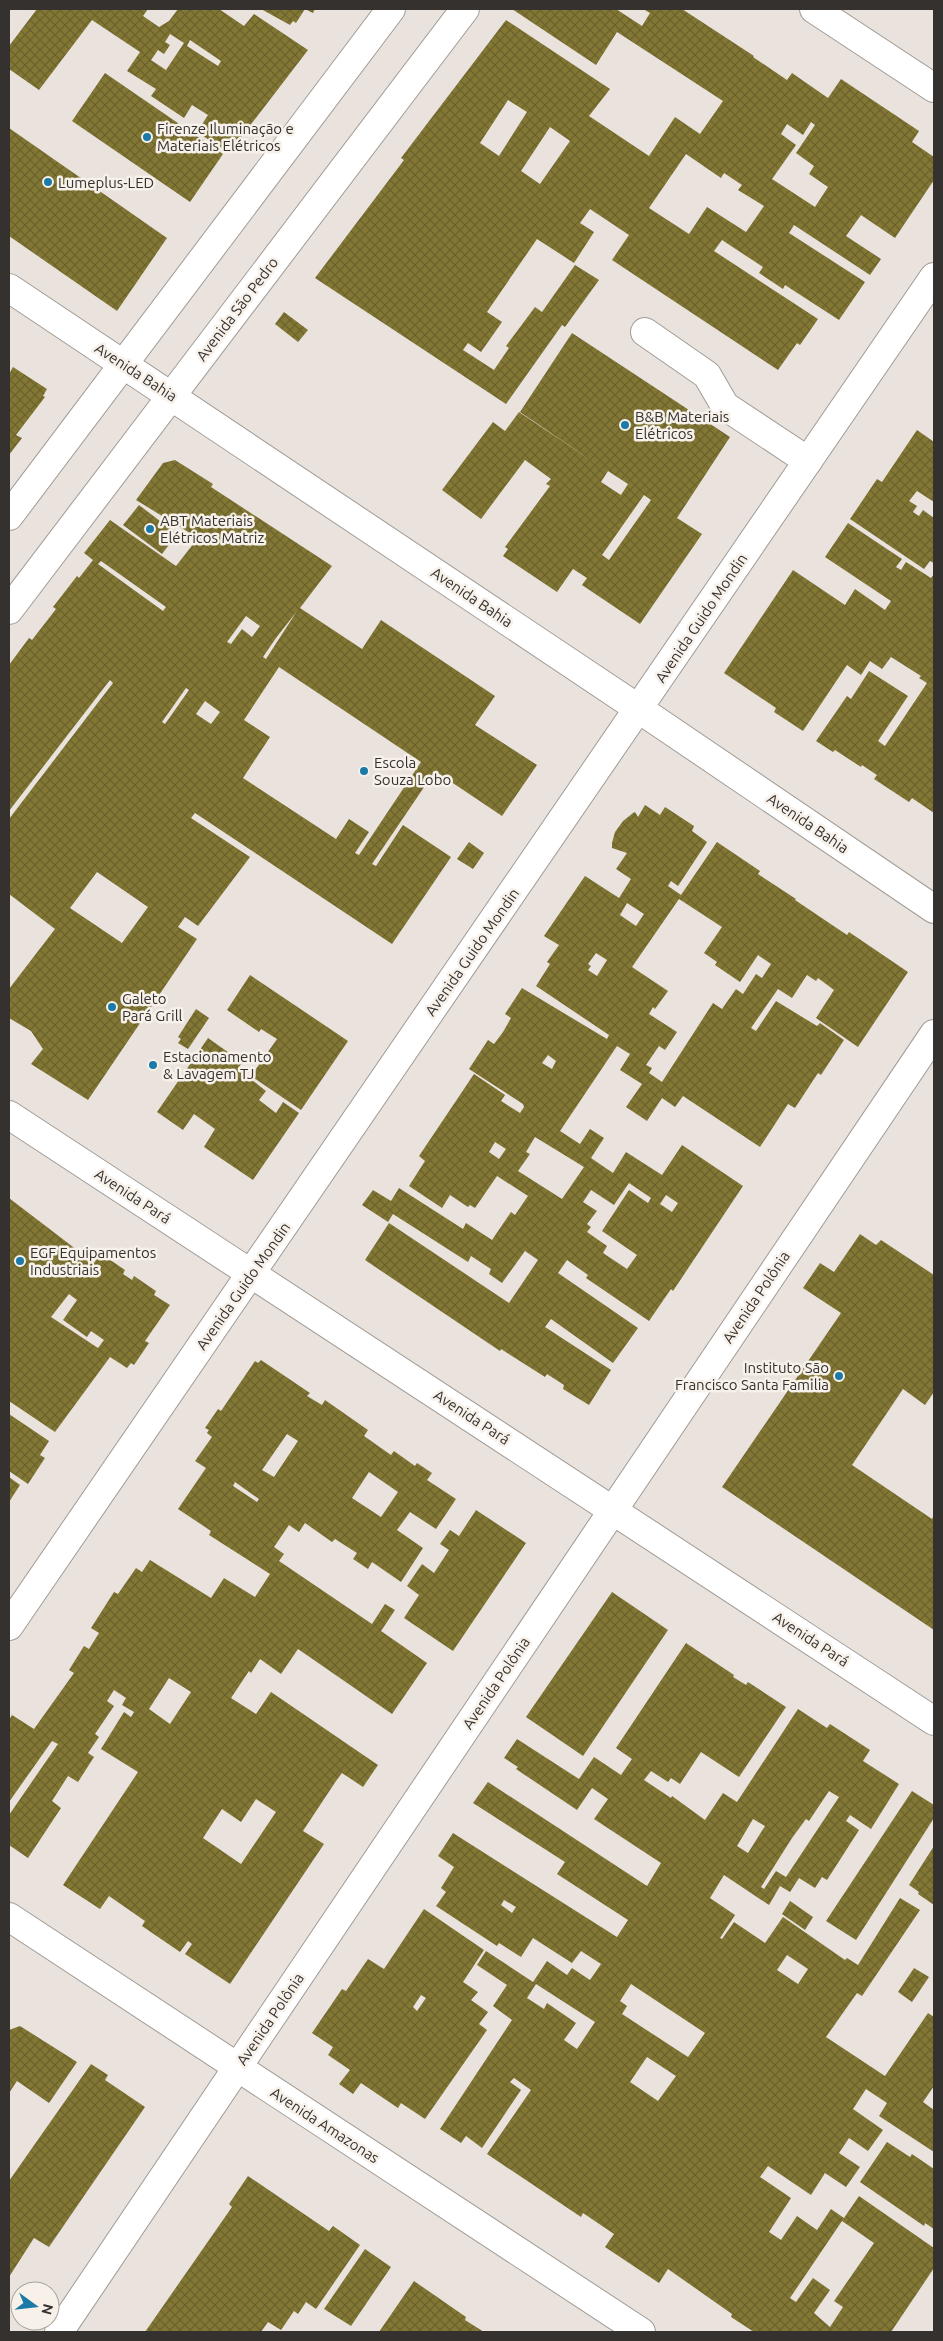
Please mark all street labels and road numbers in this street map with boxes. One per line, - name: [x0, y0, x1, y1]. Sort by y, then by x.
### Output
- street label: Avenida São Pedro: [193, 254, 281, 364]
- street label: Avenida Bahia: [92, 339, 180, 405]
- street label: Avenida Guido Mondin: [652, 550, 750, 686]
- street label: Avenida Bahia: [428, 564, 516, 630]
- street label: Avenida Bahia: [764, 790, 852, 856]
- street label: Avenida Guido Mondin: [422, 885, 522, 1019]
- street label: Avenida Pará: [92, 1165, 174, 1227]
- street label: Avenida Guido Mondin: [193, 1219, 293, 1353]
- street label: Avenida Polônia: [719, 1248, 793, 1346]
- street label: Avenida Pará: [431, 1386, 513, 1448]
- street label: Avenida Pará: [770, 1608, 852, 1670]
- street label: Avenida Polônia: [459, 1634, 533, 1732]
- street label: Avenida Polônia: [233, 1970, 307, 2068]
- street label: Avenida Amazonas: [268, 2084, 382, 2166]

